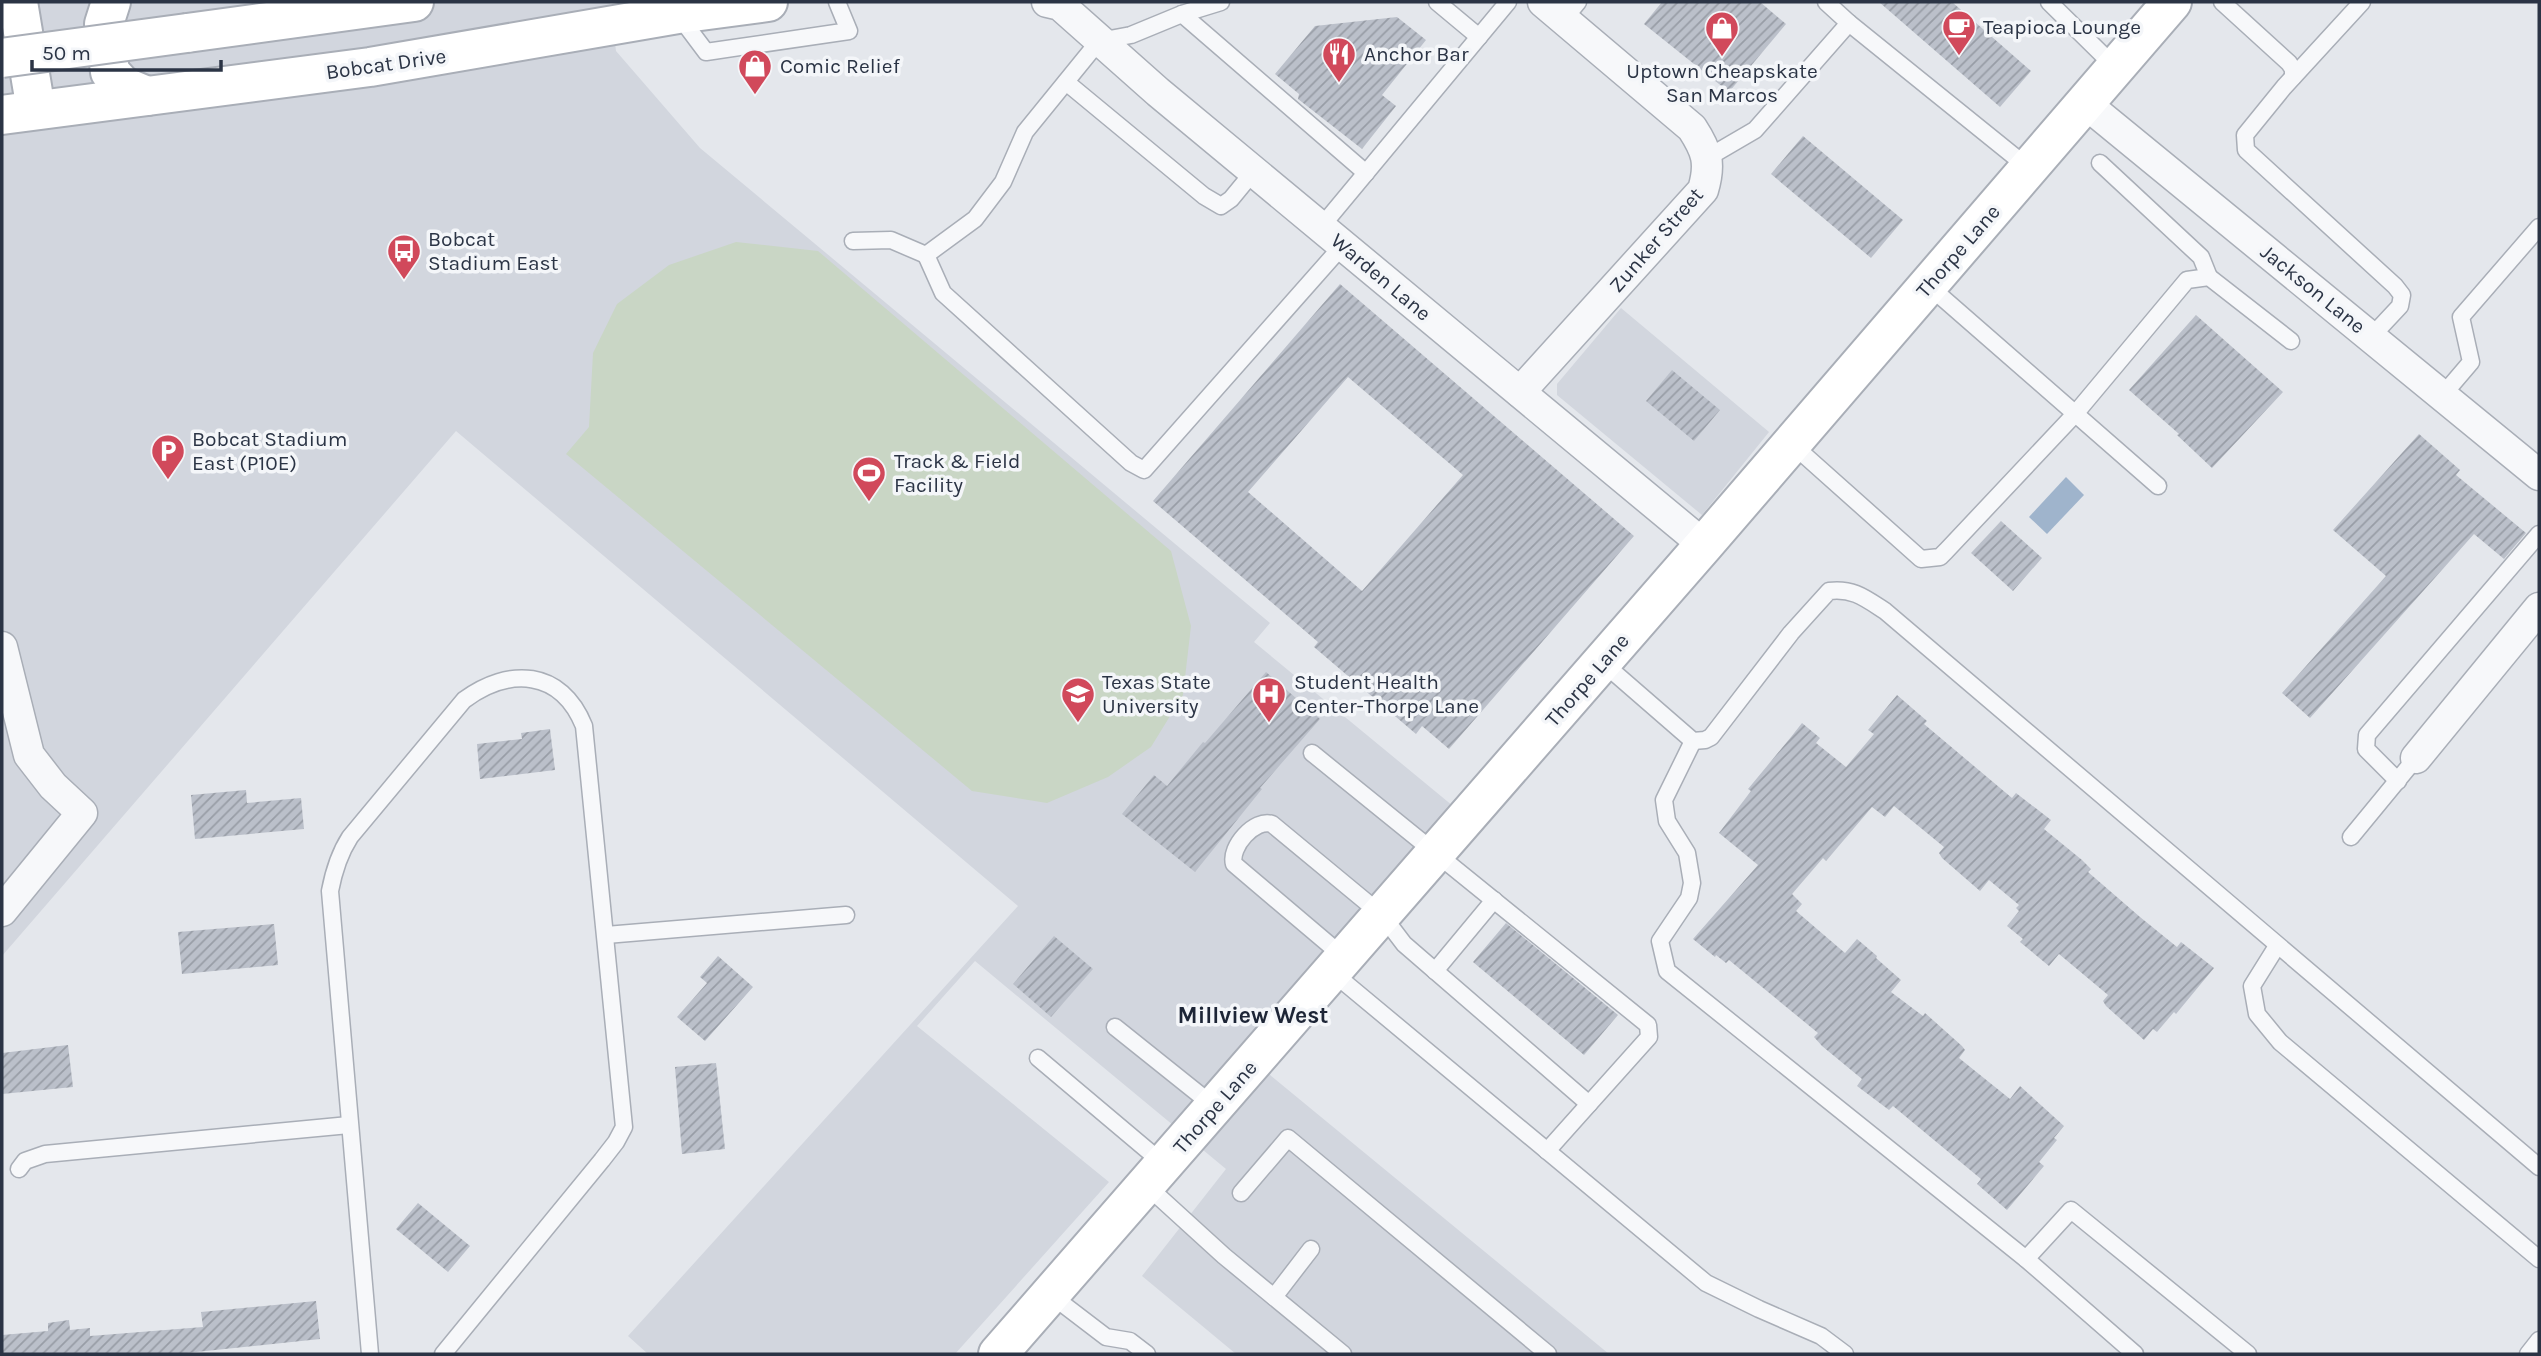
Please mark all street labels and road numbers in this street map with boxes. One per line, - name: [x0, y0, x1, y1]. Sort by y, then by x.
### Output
- street label: Bobcat Drive: [324, 44, 448, 84]
- street label: Zunker Street: [1604, 183, 1708, 297]
- street label: Thorpe Lane: [1911, 200, 2005, 302]
- street label: Warden Lane: [1326, 228, 1436, 326]
- street label: Jackson Lane: [2256, 239, 2370, 339]
- street label: Thorpe Lane: [1540, 629, 1634, 731]
- street label: Thorpe Lane: [1168, 1056, 1262, 1158]

